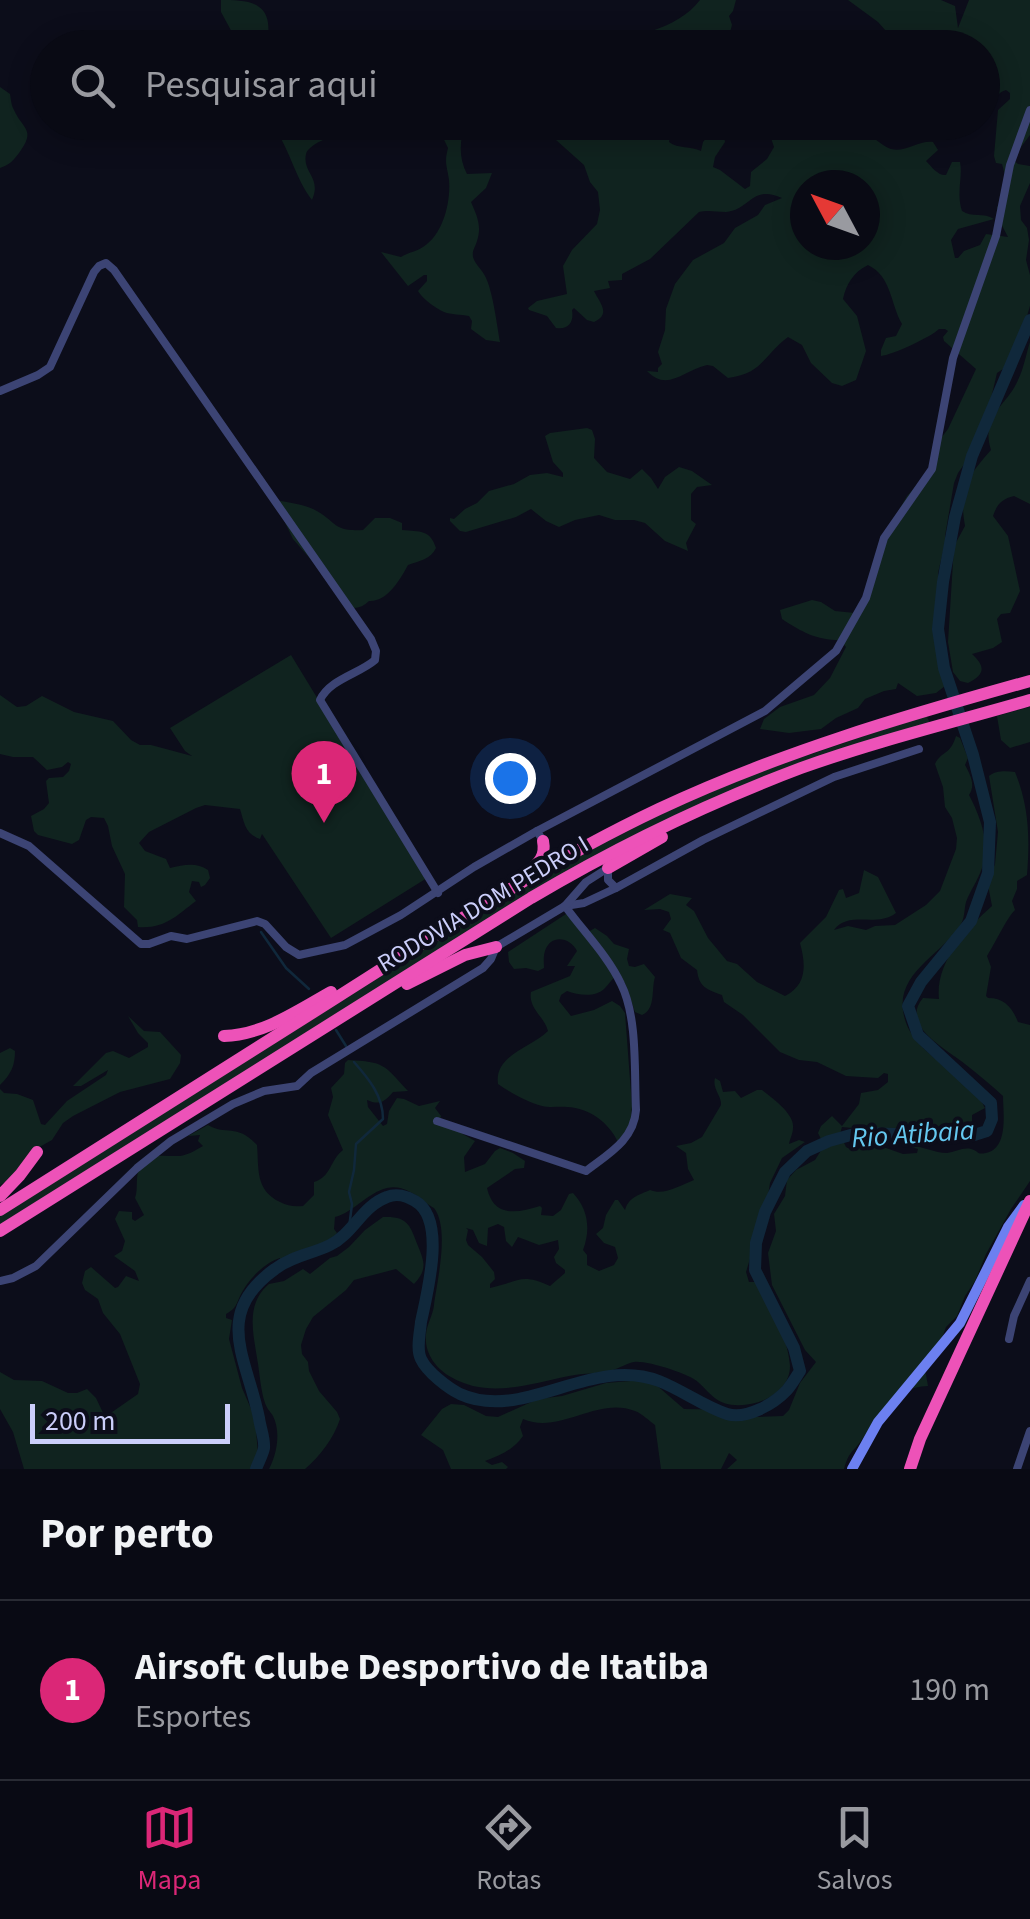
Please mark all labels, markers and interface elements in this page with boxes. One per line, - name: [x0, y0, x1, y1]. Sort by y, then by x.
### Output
- search box: [30, 30, 1000, 140]
- icon: search: [65, 58, 120, 113]
- text: Pesquisar aqui: [145, 58, 378, 112]
- north arrow: [790, 170, 880, 260]
- pin: 1: [292, 740, 356, 823]
- your location: [485, 753, 536, 804]
- street label: RODOVIA DOM PEDRO I: [371, 827, 595, 981]
- water label: Rio Atibaia: [850, 1110, 976, 1158]
- scale bar: [30, 1399, 230, 1444]
- text: 200 m: [45, 1401, 116, 1441]
- text: Por perto: [40, 1504, 214, 1564]
- text: Airsoft Clube Desportivo de Itatiba: [135, 1640, 709, 1694]
- text: 1: [64, 1667, 81, 1713]
- text: 190 m: [909, 1667, 990, 1713]
- text: Esportes: [135, 1694, 251, 1740]
- tab: Mapa: [138, 1800, 201, 1900]
- tab: Rotas: [476, 1800, 541, 1900]
- tab: Salvos: [816, 1800, 892, 1900]

